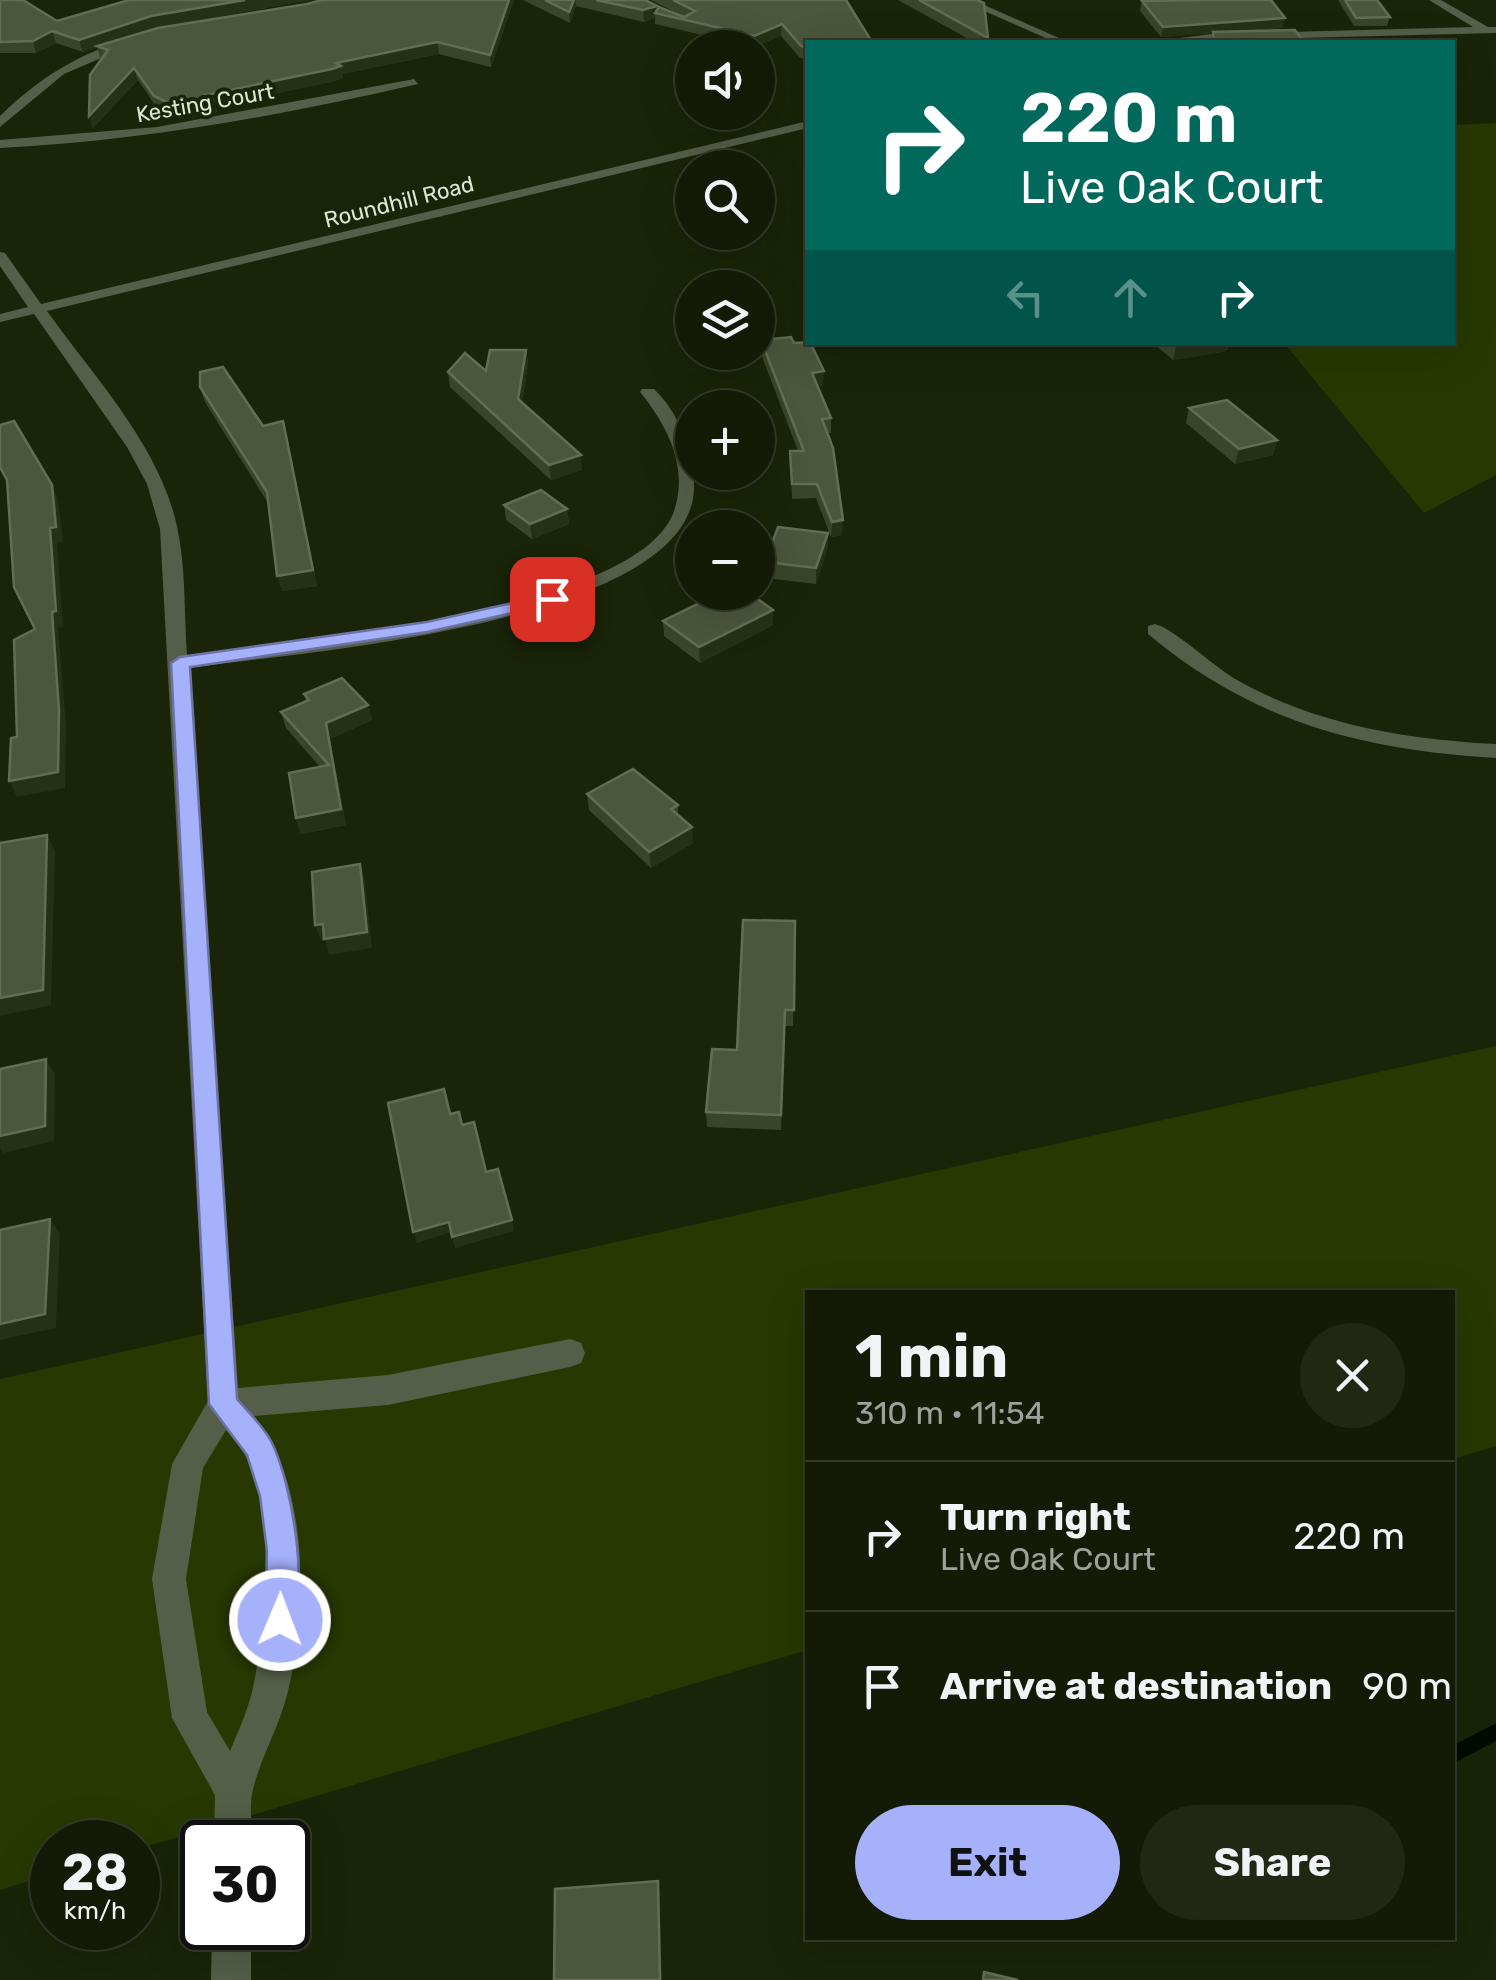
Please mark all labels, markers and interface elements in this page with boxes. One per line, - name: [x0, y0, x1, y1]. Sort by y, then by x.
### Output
- map controls: [675, 30, 775, 610]
- button: sound: [675, 30, 775, 130]
- text: 220 m: [1020, 77, 1238, 160]
- street label: Kesting Court: [134, 78, 276, 128]
- icon: right: [855, 80, 985, 210]
- button: search: [675, 150, 775, 250]
- text: Live Oak Court: [1020, 161, 1323, 214]
- street label: Roundhill Road: [321, 170, 477, 234]
- button: layers: [675, 270, 775, 370]
- icon: left: [998, 270, 1053, 325]
- icon: ahead: [1103, 270, 1158, 325]
- icon: right: [1208, 270, 1263, 325]
- button: +: [675, 390, 775, 490]
- button: −: [675, 510, 775, 610]
- pin: [510, 557, 595, 642]
- icon: arrive: [525, 572, 580, 627]
- text: 1 min: [855, 1321, 1008, 1392]
- button: close: [1300, 1323, 1405, 1428]
- text: 310 m · 11:54: [855, 1394, 1045, 1432]
- text: Turn right: [940, 1494, 1131, 1540]
- icon: right: [855, 1509, 910, 1564]
- text: 220 m: [1293, 1513, 1405, 1559]
- text: Live Oak Court: [940, 1540, 1156, 1578]
- position arrow: [228, 1568, 332, 1672]
- icon: arrive: [855, 1659, 910, 1714]
- text: Arrive at destination: [940, 1663, 1332, 1709]
- text: 90 m: [1362, 1663, 1452, 1709]
- button: Exit: [855, 1805, 1120, 1920]
- button: Share: [1140, 1805, 1405, 1920]
- speed limit sign: 30: [180, 1820, 310, 1950]
- text: 28: [62, 1843, 128, 1903]
- text: km/h: [64, 1896, 126, 1925]

